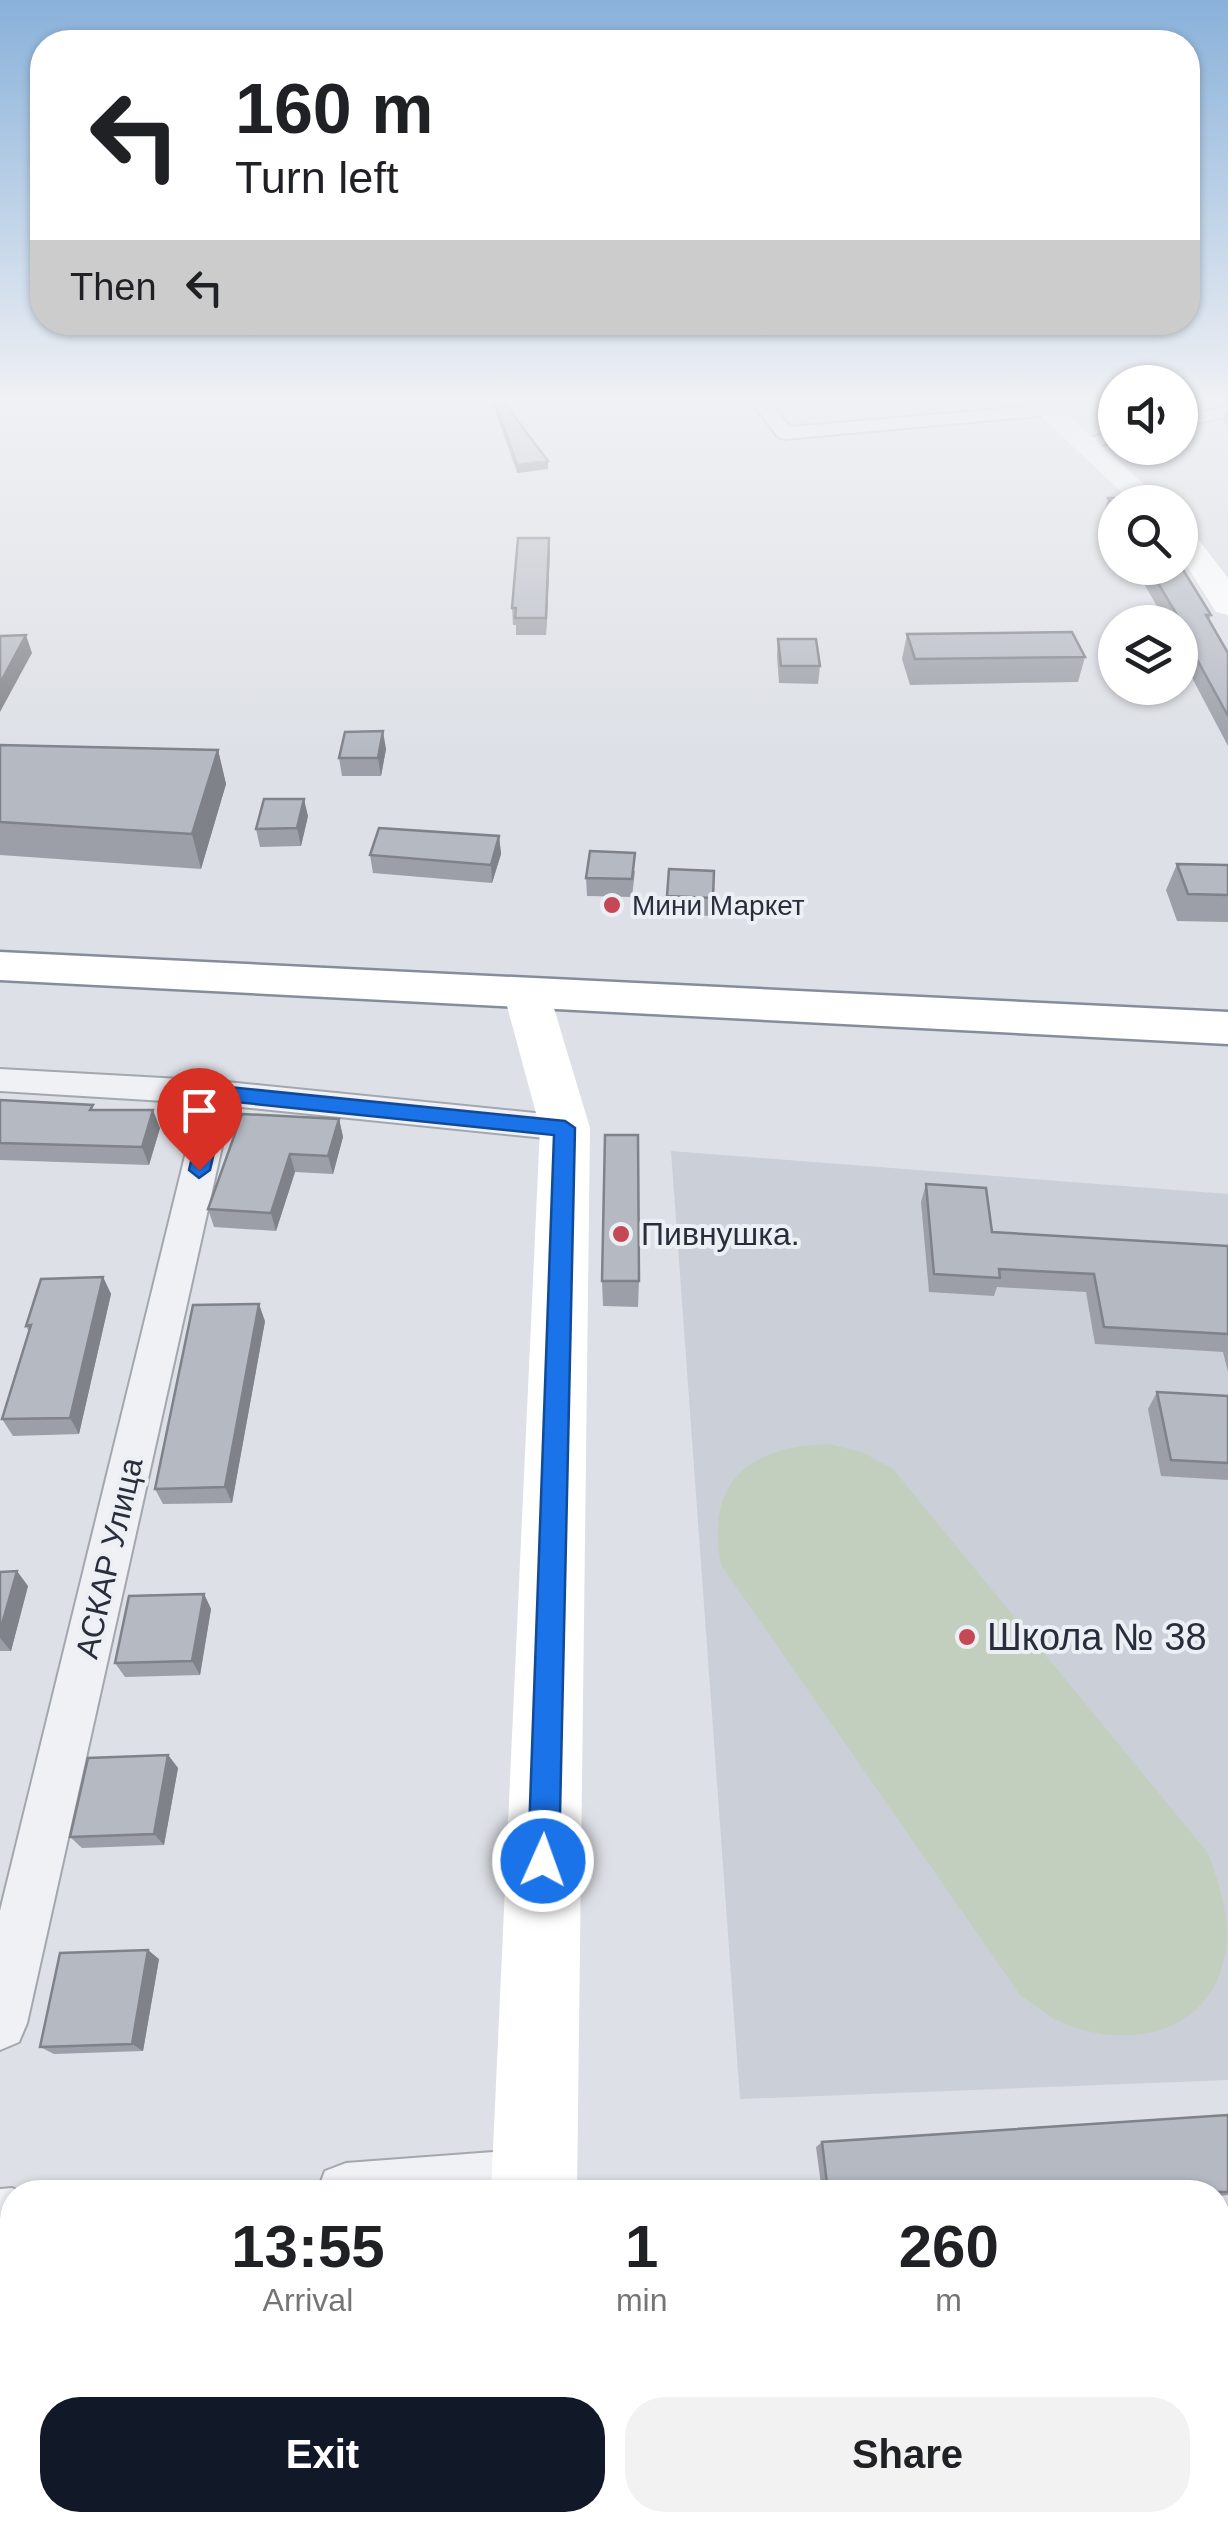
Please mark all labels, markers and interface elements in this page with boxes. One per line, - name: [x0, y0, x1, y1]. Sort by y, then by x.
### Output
- icon: left: [70, 70, 200, 200]
- text: 160 m: [235, 70, 433, 148]
- text: Turn left: [235, 152, 398, 203]
- icon: left: [177, 260, 232, 315]
- text: Then: [70, 266, 157, 308]
- map controls: [1098, 365, 1198, 705]
- button: sound: [1098, 365, 1198, 465]
- button: search: [1098, 485, 1198, 585]
- button: layers: [1098, 605, 1198, 705]
- place label: Мини Маркет: [632, 890, 805, 921]
- marker: Мини Маркет: [601, 894, 623, 916]
- pin: [157, 1068, 242, 1171]
- icon: arrive: [172, 1083, 227, 1138]
- place label: Пивнушка.: [641, 1216, 800, 1252]
- marker: Пивнушка.: [610, 1223, 632, 1245]
- street label: АСКАР Улица: [68, 1454, 150, 1662]
- place label: Школа № 38: [987, 1616, 1207, 1658]
- marker: Школа № 38: [956, 1626, 978, 1648]
- position arrow: [491, 1809, 595, 1913]
- text: 13:55: [231, 2213, 385, 2280]
- text: 1: [625, 2213, 658, 2280]
- text: 260: [899, 2213, 999, 2280]
- text: Arrival: [263, 2282, 353, 2318]
- text: min: [616, 2282, 667, 2318]
- text: m: [935, 2282, 962, 2318]
- button: Exit: [40, 2397, 605, 2512]
- button: Share: [625, 2397, 1190, 2512]

